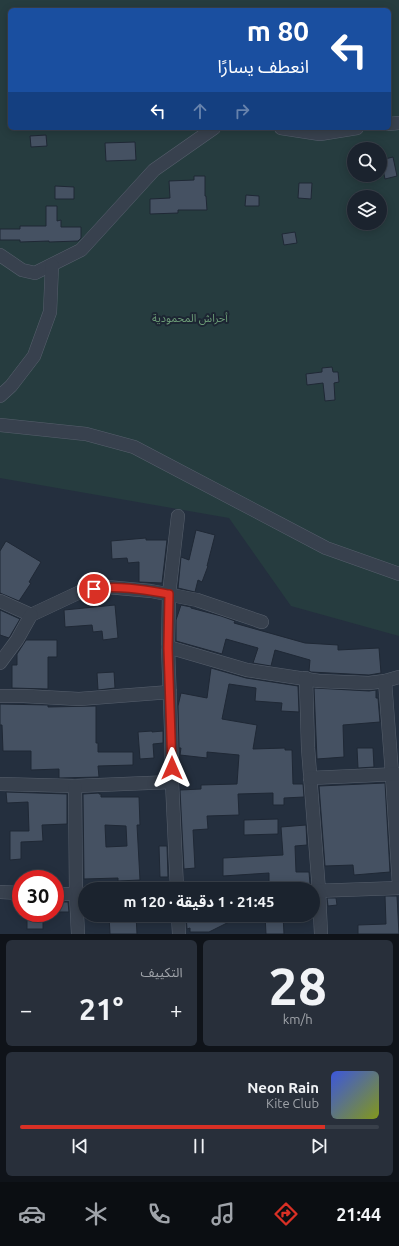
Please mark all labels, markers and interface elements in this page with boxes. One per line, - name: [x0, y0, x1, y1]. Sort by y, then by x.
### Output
- text: 80 m: [247, 15, 309, 46]
- icon: left: [323, 24, 375, 76]
- text: انعطف يسارًا: [217, 56, 309, 76]
- icon: left: [147, 100, 169, 122]
- icon: ahead: [189, 100, 211, 122]
- icon: right: [231, 100, 253, 122]
- map controls: [347, 142, 387, 230]
- button: search: [347, 142, 387, 182]
- button: layers: [347, 190, 387, 230]
- park label: أحراش المحمودية: [152, 312, 228, 325]
- pin: [77, 572, 111, 606]
- icon: arrive: [83, 578, 105, 600]
- position arrow: [151, 747, 193, 789]
- speed limit sign: 30: [12, 870, 64, 922]
- text: 21:45 · 1 دقيقة · 120 m: [124, 893, 274, 910]
- text: 28: [268, 957, 327, 1015]
- text: التكييف: [141, 965, 183, 979]
- text: 21°: [79, 992, 123, 1026]
- text: −: [20, 997, 32, 1022]
- text: +: [170, 997, 183, 1022]
- text: km/h: [283, 1012, 313, 1026]
- text: Neon Rain: [247, 1079, 319, 1096]
- text: Kite Club: [266, 1096, 319, 1110]
- icon: previous: [69, 1135, 91, 1157]
- icon: pause: [188, 1135, 210, 1157]
- icon: next: [308, 1135, 330, 1157]
- icon: car: [18, 1200, 46, 1228]
- icon: climate: [82, 1200, 110, 1228]
- icon: phone: [145, 1200, 173, 1228]
- icon: music: [209, 1200, 237, 1228]
- icon: directions: [272, 1200, 300, 1228]
- text: 21:44: [336, 1204, 381, 1224]

